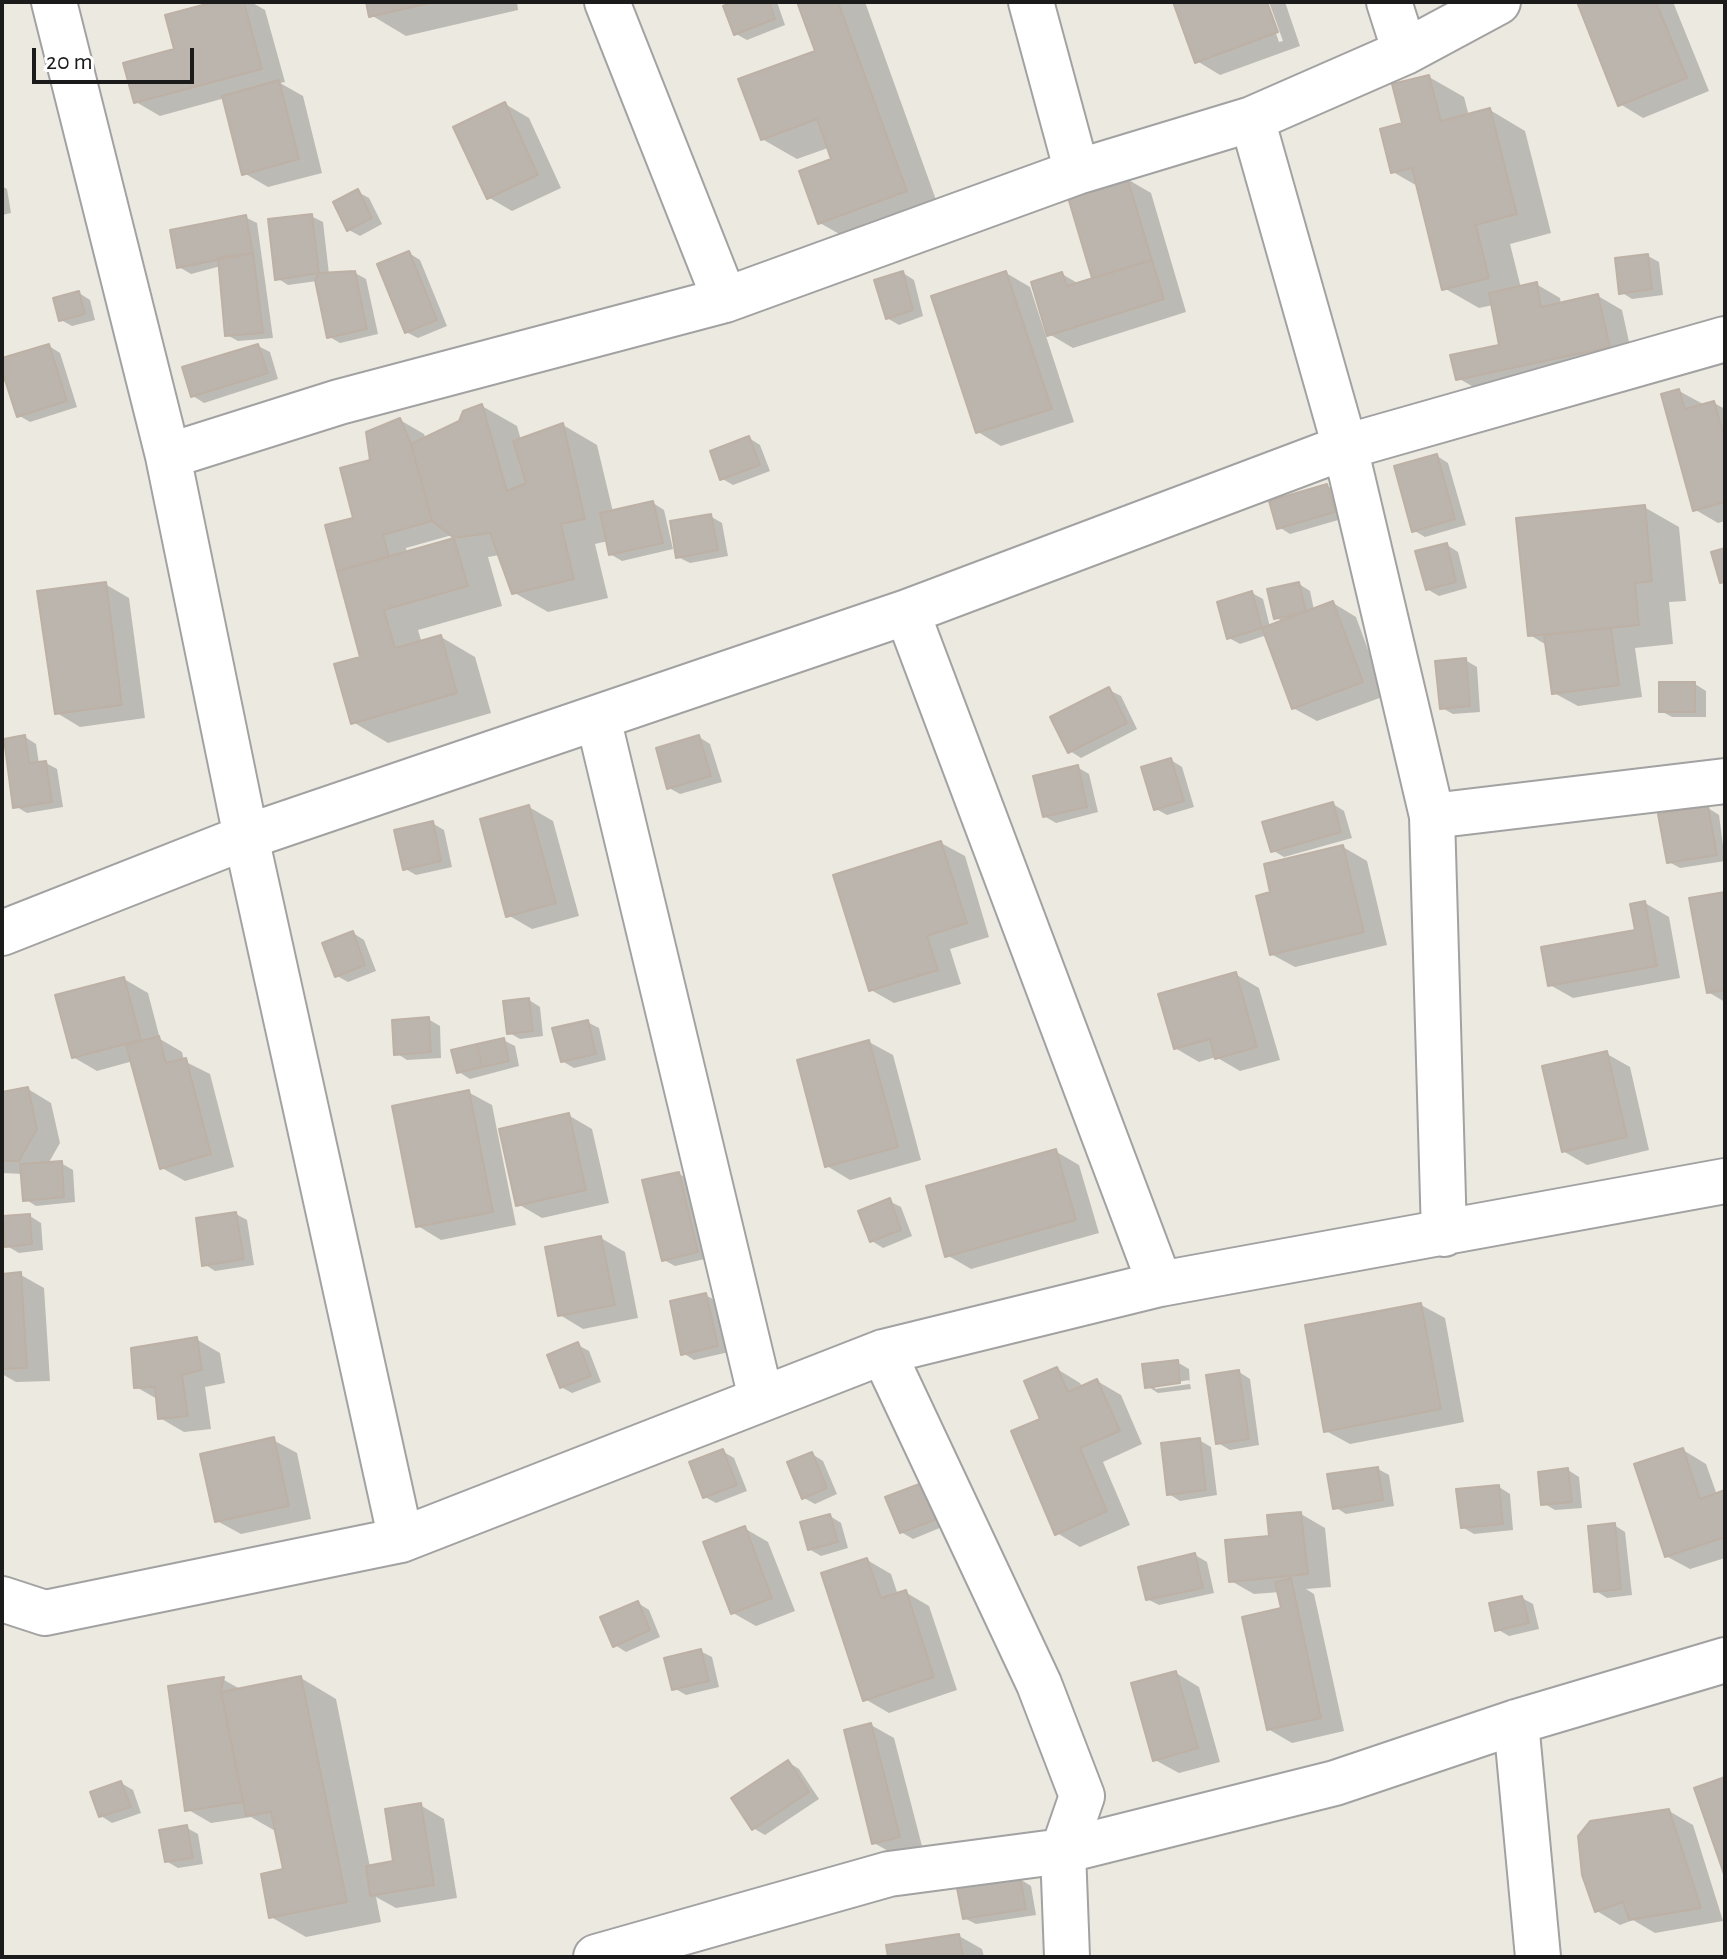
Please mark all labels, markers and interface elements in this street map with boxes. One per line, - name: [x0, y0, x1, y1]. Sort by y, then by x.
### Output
- scale bar: [36, 32, 198, 82]
- text: 20 m: [46, 50, 93, 74]

